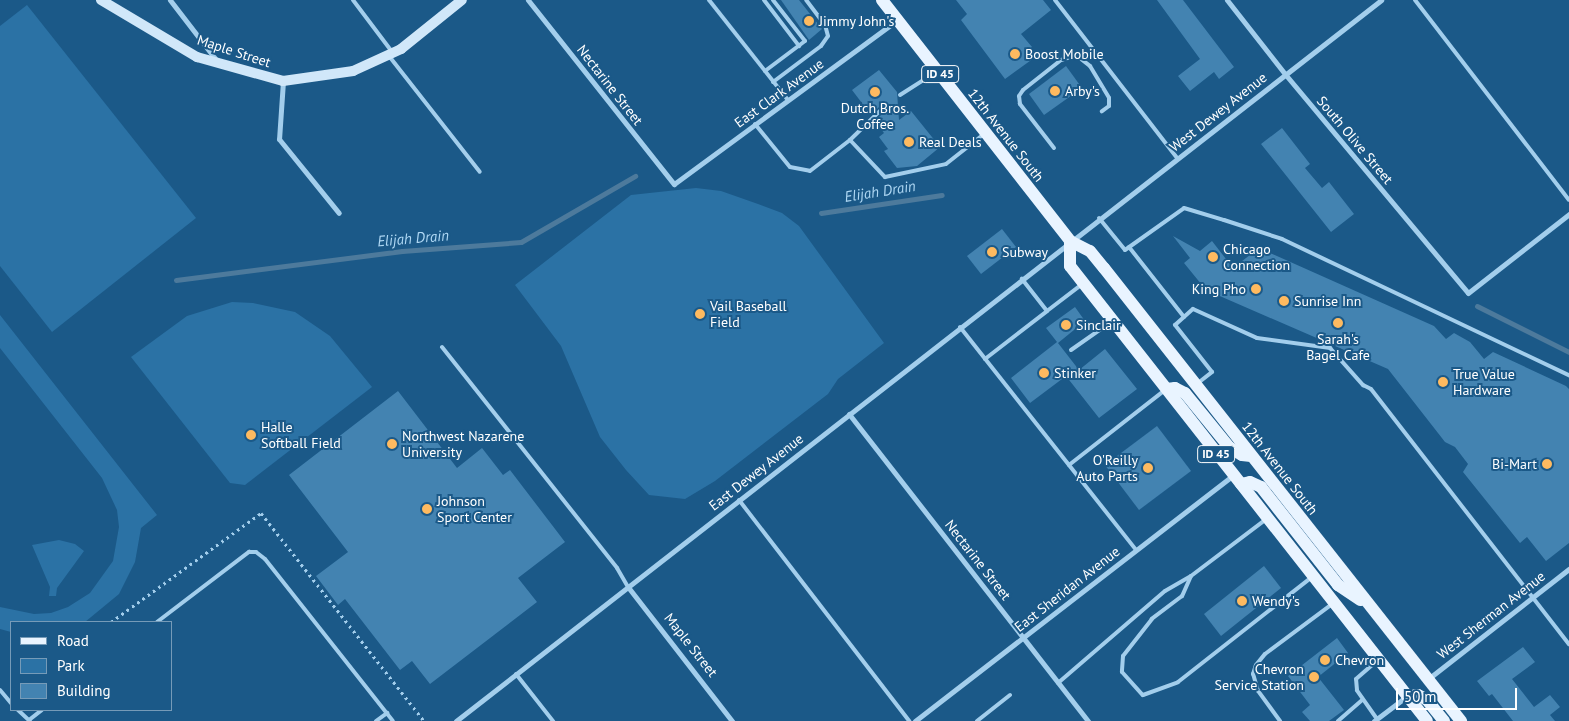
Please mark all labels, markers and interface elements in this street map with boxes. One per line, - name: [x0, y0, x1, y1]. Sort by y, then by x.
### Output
- place label: Jimmy John's: [819, 13, 895, 29]
- marker: Jimmy John's: [803, 15, 815, 27]
- street label: Maple Street: [195, 31, 273, 71]
- street label: Nectarine Street: [573, 42, 647, 128]
- place label: Boost Mobile: [1025, 46, 1104, 62]
- marker: Boost Mobile: [1009, 48, 1021, 60]
- street label: East Clark Avenue: [731, 55, 827, 131]
- road number: ID 45: [920, 64, 960, 84]
- street label: West Dewey Avenue: [1166, 69, 1270, 155]
- place label: Arby's: [1065, 83, 1100, 99]
- street label: 12th Avenue South: [964, 85, 1048, 185]
- marker: Arby's: [1049, 85, 1061, 97]
- marker: Dutch Bros. Coffee: [869, 86, 881, 98]
- street label: South Olive Street: [1313, 93, 1397, 187]
- place label: Dutch Bros. Coffee: [841, 100, 909, 132]
- place label: Real Deals: [919, 134, 982, 150]
- marker: Real Deals: [903, 136, 915, 148]
- water label: Elijah Drain: [843, 176, 917, 206]
- water label: Elijah Drain: [376, 226, 450, 250]
- place label: Chicago Connection: [1223, 241, 1290, 274]
- place label: Subway: [1002, 244, 1048, 260]
- marker: Subway: [986, 246, 998, 258]
- marker: Chicago Connection: [1207, 251, 1219, 263]
- place label: King Pho: [1192, 281, 1246, 297]
- marker: King Pho: [1250, 283, 1262, 295]
- place label: Sunrise Inn: [1294, 293, 1361, 309]
- marker: Sunrise Inn: [1278, 295, 1290, 307]
- place label: Vail Baseball Field: [710, 298, 787, 331]
- marker: Vail Baseball Field: [694, 308, 706, 320]
- place label: Sinclair: [1076, 317, 1121, 333]
- marker: Sarah's Bagel Cafe: [1332, 317, 1344, 329]
- marker: Sinclair: [1060, 319, 1072, 331]
- place label: Sarah's Bagel Cafe: [1306, 331, 1370, 364]
- place label: Stinker: [1054, 365, 1096, 381]
- place label: True Value Hardware: [1453, 366, 1515, 398]
- marker: Stinker: [1038, 367, 1050, 379]
- marker: True Value Hardware: [1437, 376, 1449, 388]
- street label: 12th Avenue South: [1238, 418, 1322, 518]
- place label: Halle Softball Field: [261, 419, 341, 452]
- place label: Northwest Nazarene University: [402, 428, 524, 461]
- marker: Halle Softball Field: [245, 429, 257, 441]
- street label: East Dewey Avenue: [705, 430, 807, 514]
- marker: Northwest Nazarene University: [386, 438, 398, 450]
- road number: ID 45: [1196, 444, 1236, 464]
- place label: O'Reilly Auto Parts: [1076, 452, 1138, 484]
- place label: Bi-Mart: [1492, 456, 1537, 472]
- marker: Bi-Mart: [1541, 458, 1553, 470]
- marker: O'Reilly Auto Parts: [1142, 462, 1154, 474]
- place label: Johnson Sport Center: [437, 493, 512, 526]
- marker: Johnson Sport Center: [421, 503, 433, 515]
- street label: Nectarine Street: [941, 517, 1015, 603]
- street label: East Sheridan Avenue: [1011, 543, 1123, 635]
- street label: West Sherman Avenue: [1433, 567, 1549, 663]
- place label: Wendy's: [1252, 593, 1300, 609]
- marker: Wendy's: [1236, 595, 1248, 607]
- street label: Maple Street: [661, 610, 721, 680]
- legend: [10, 621, 172, 711]
- text: Road: [57, 631, 89, 650]
- place label: Chevron: [1335, 652, 1384, 668]
- marker: Chevron: [1319, 654, 1331, 666]
- text: Park: [57, 656, 85, 675]
- place label: Chevron Service Station: [1215, 661, 1304, 694]
- marker: Chevron Service Station: [1308, 671, 1320, 683]
- scale bar: [1399, 678, 1520, 710]
- text: Building: [57, 681, 111, 700]
- text: 50 m: [1404, 687, 1437, 706]

